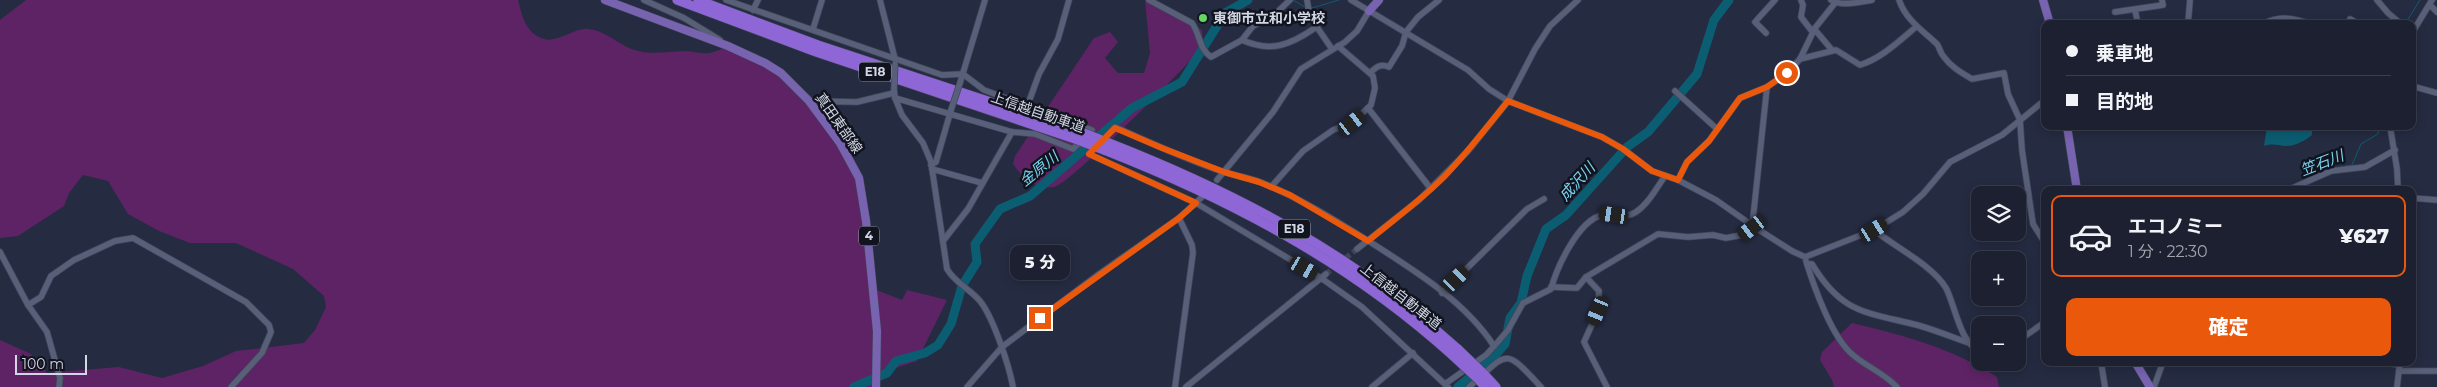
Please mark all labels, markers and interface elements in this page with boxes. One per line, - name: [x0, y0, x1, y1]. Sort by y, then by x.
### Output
- place label: 東御市立和小学校: [1213, 9, 1325, 27]
- marker: 東御市立和小学校: [1197, 12, 1209, 24]
- text: 乗車地: [2096, 42, 2153, 65]
- road number: E18: [859, 62, 891, 82]
- route start: [1776, 62, 1798, 84]
- street label: 上信越自動車道: [989, 88, 1087, 136]
- street label: 真田東部線: [812, 89, 866, 157]
- text: 目的地: [2096, 90, 2153, 113]
- car: [1335, 108, 1368, 138]
- water label: 笠石川: [2297, 145, 2348, 179]
- water label: 金原川: [1015, 146, 1064, 190]
- water label: 成沢川: [1555, 157, 1600, 205]
- map controls: [1971, 186, 2026, 371]
- button: layers: [1971, 186, 2026, 241]
- car: [1598, 205, 1629, 225]
- car: [1735, 213, 1768, 243]
- icon: car: [2068, 214, 2113, 259]
- text: エコノミー: [2128, 215, 2223, 238]
- car: [1857, 216, 1890, 244]
- road number: E18: [1278, 220, 1310, 238]
- text: ¥627: [2339, 225, 2389, 248]
- road number: 4: [859, 227, 879, 246]
- text: 1 分 · 22:30: [2128, 242, 2208, 261]
- callout: 5 分: [1010, 246, 1070, 280]
- button: +: [1971, 251, 2026, 306]
- text: 5 分: [1025, 253, 1055, 272]
- car: [1287, 254, 1320, 282]
- street label: 上信越自動車道: [1357, 259, 1445, 333]
- car: [1440, 263, 1472, 295]
- car: [1585, 294, 1610, 328]
- button: 確定: [2066, 298, 2391, 356]
- route end: [1029, 307, 1051, 329]
- button: −: [1971, 316, 2026, 371]
- scale bar: [15, 352, 88, 375]
- text: 100 m: [22, 355, 64, 373]

